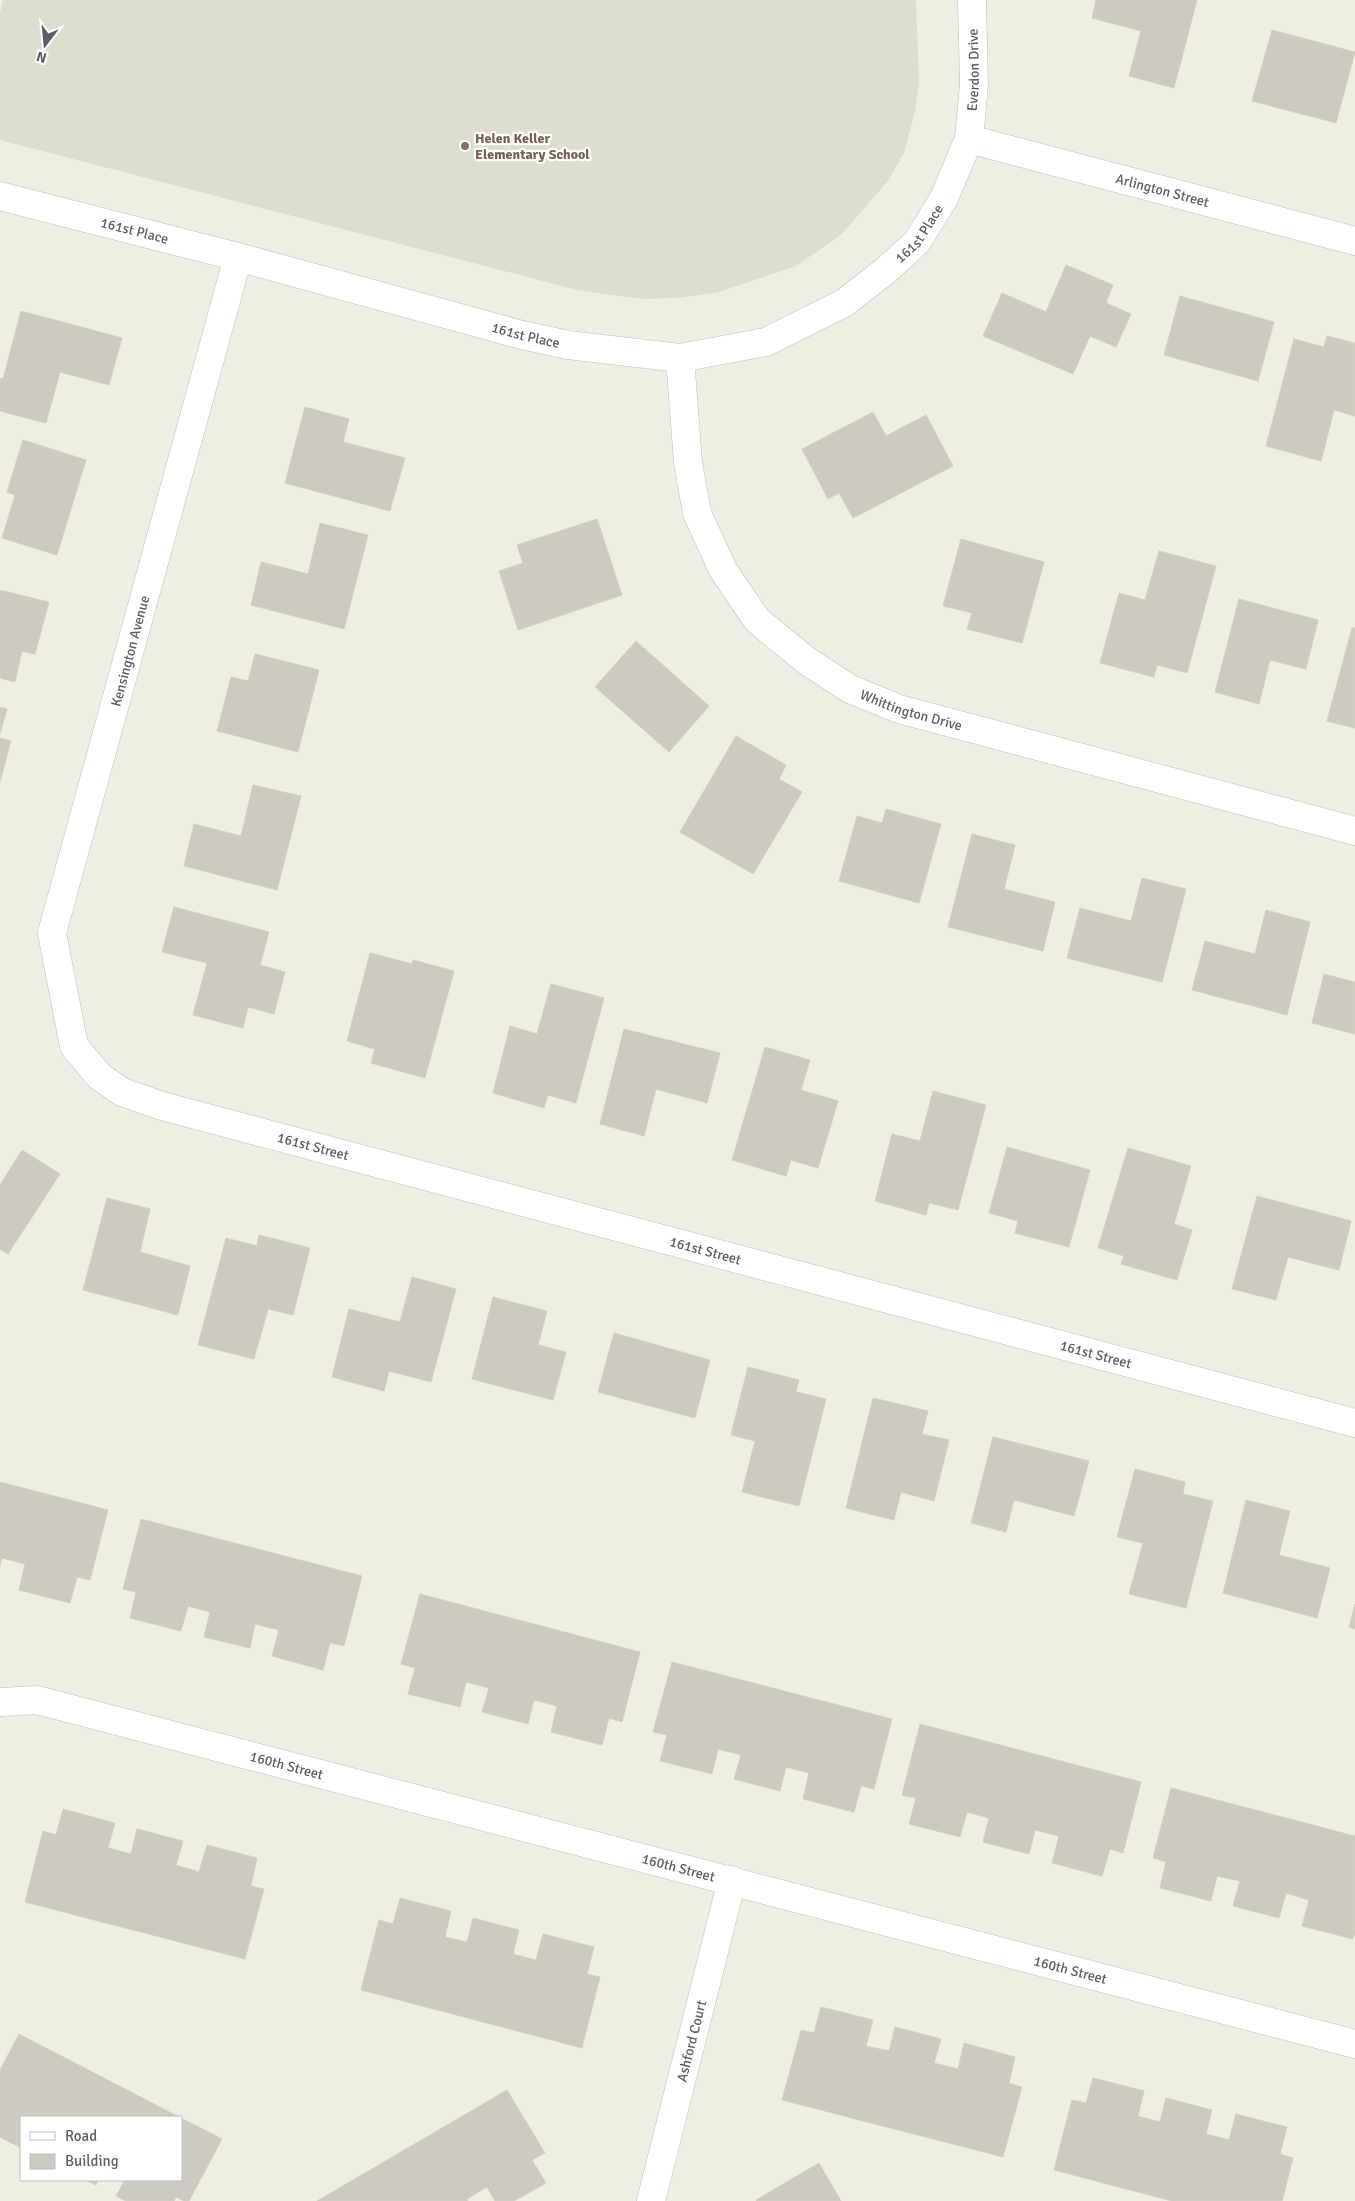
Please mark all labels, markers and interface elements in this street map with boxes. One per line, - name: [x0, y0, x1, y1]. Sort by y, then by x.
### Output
- north arrow: [20, 20, 70, 70]
- street label: Everdon Drive: [964, 28, 983, 112]
- text: N: [35, 48, 49, 67]
- place label: Helen Keller Elementary School: [475, 130, 590, 163]
- marker: Helen Keller Elementary School: [459, 140, 471, 152]
- street label: Arlington Street: [1114, 170, 1211, 211]
- street label: 161st Place: [892, 201, 947, 267]
- street label: 161st Place: [99, 214, 170, 248]
- street label: 161st Place: [490, 319, 561, 352]
- street label: Kensington Avenue: [107, 594, 153, 709]
- street label: Whittington Drive: [857, 686, 964, 734]
- street label: 161st Street: [275, 1129, 351, 1164]
- street label: 161st Street: [668, 1233, 743, 1269]
- street label: 161st Street: [1058, 1337, 1133, 1372]
- street label: 160th Street: [248, 1748, 325, 1783]
- street label: 160th Street: [640, 1850, 717, 1886]
- street label: 160th Street: [1032, 1953, 1109, 1988]
- street label: Ashford Court: [673, 1999, 710, 2084]
- legend: [20, 2116, 182, 2181]
- text: Road: [65, 2127, 97, 2145]
- text: Building: [65, 2152, 119, 2170]

